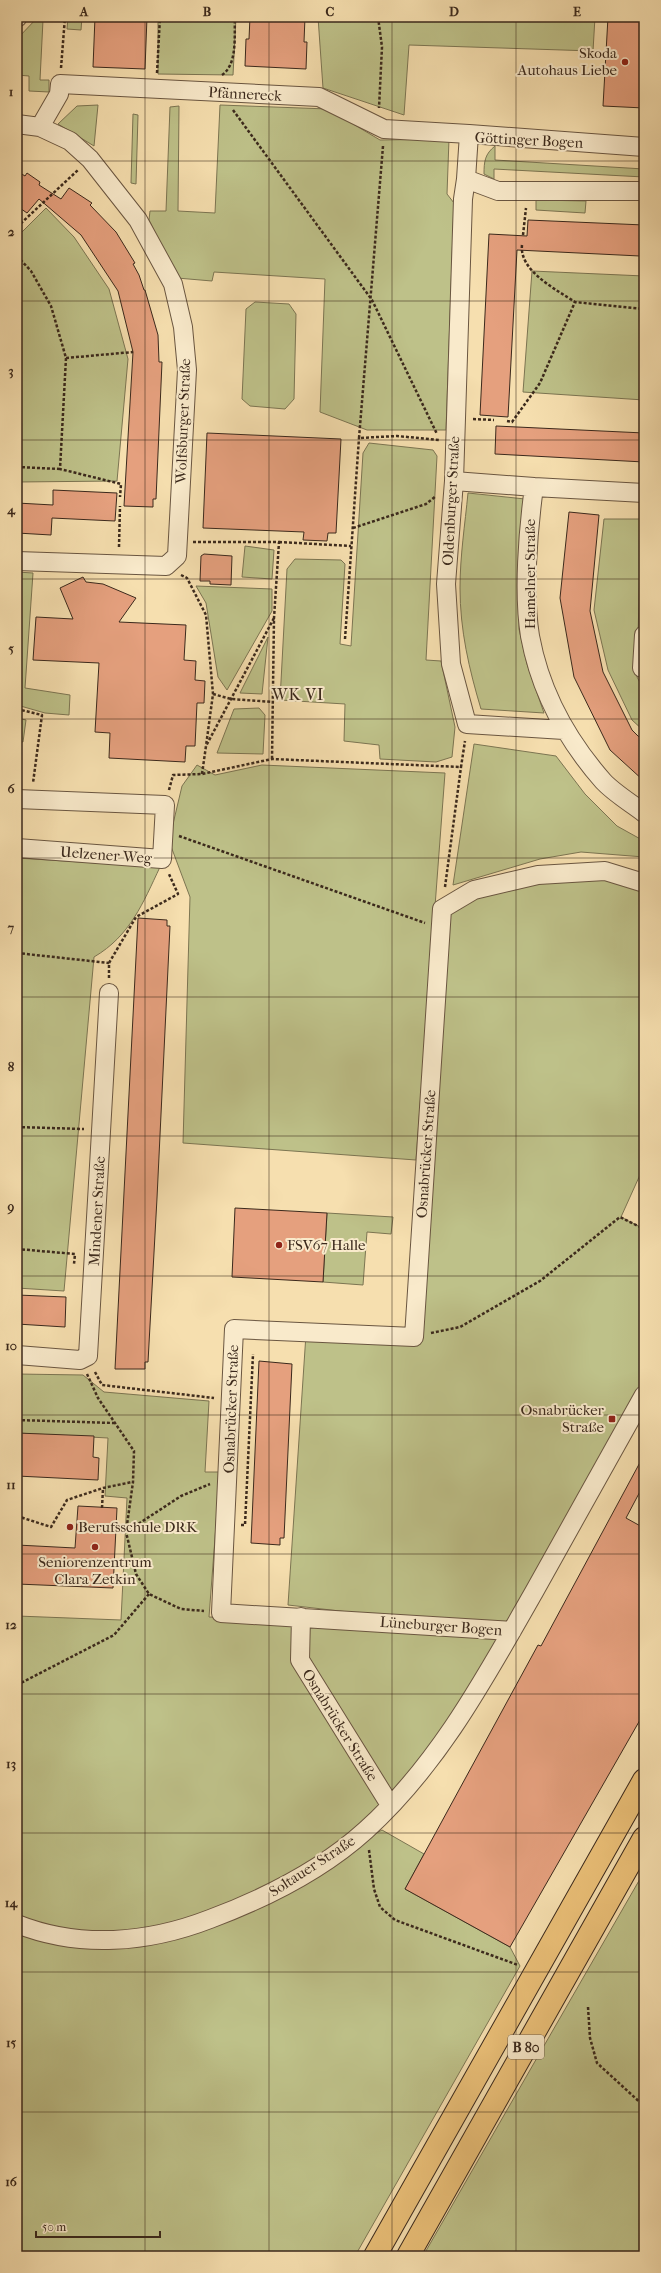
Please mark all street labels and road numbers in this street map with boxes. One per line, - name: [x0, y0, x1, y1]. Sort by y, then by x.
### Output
- street label: Pfännereck: [208, 83, 283, 105]
- street label: Göttinger Bogen: [474, 128, 584, 152]
- street label: Wolfsburger Straße: [172, 357, 194, 485]
- street label: Oldenburger Straße: [439, 435, 463, 566]
- street label: Hamelner Straße: [521, 518, 539, 629]
- street label: Uelzener Weg: [59, 843, 154, 867]
- street label: Osnabrücker Straße: [413, 1089, 440, 1219]
- street label: Mindener Straße: [85, 1155, 109, 1266]
- street label: Osnabrücker Straße: [220, 1344, 242, 1474]
- street label: Lüneburger Bogen: [379, 1613, 503, 1639]
- street label: Osnabrücker Straße: [298, 1666, 382, 1785]
- street label: Soltauer Straße: [266, 1831, 359, 1901]
- road number: B 80: [508, 2035, 544, 2059]

